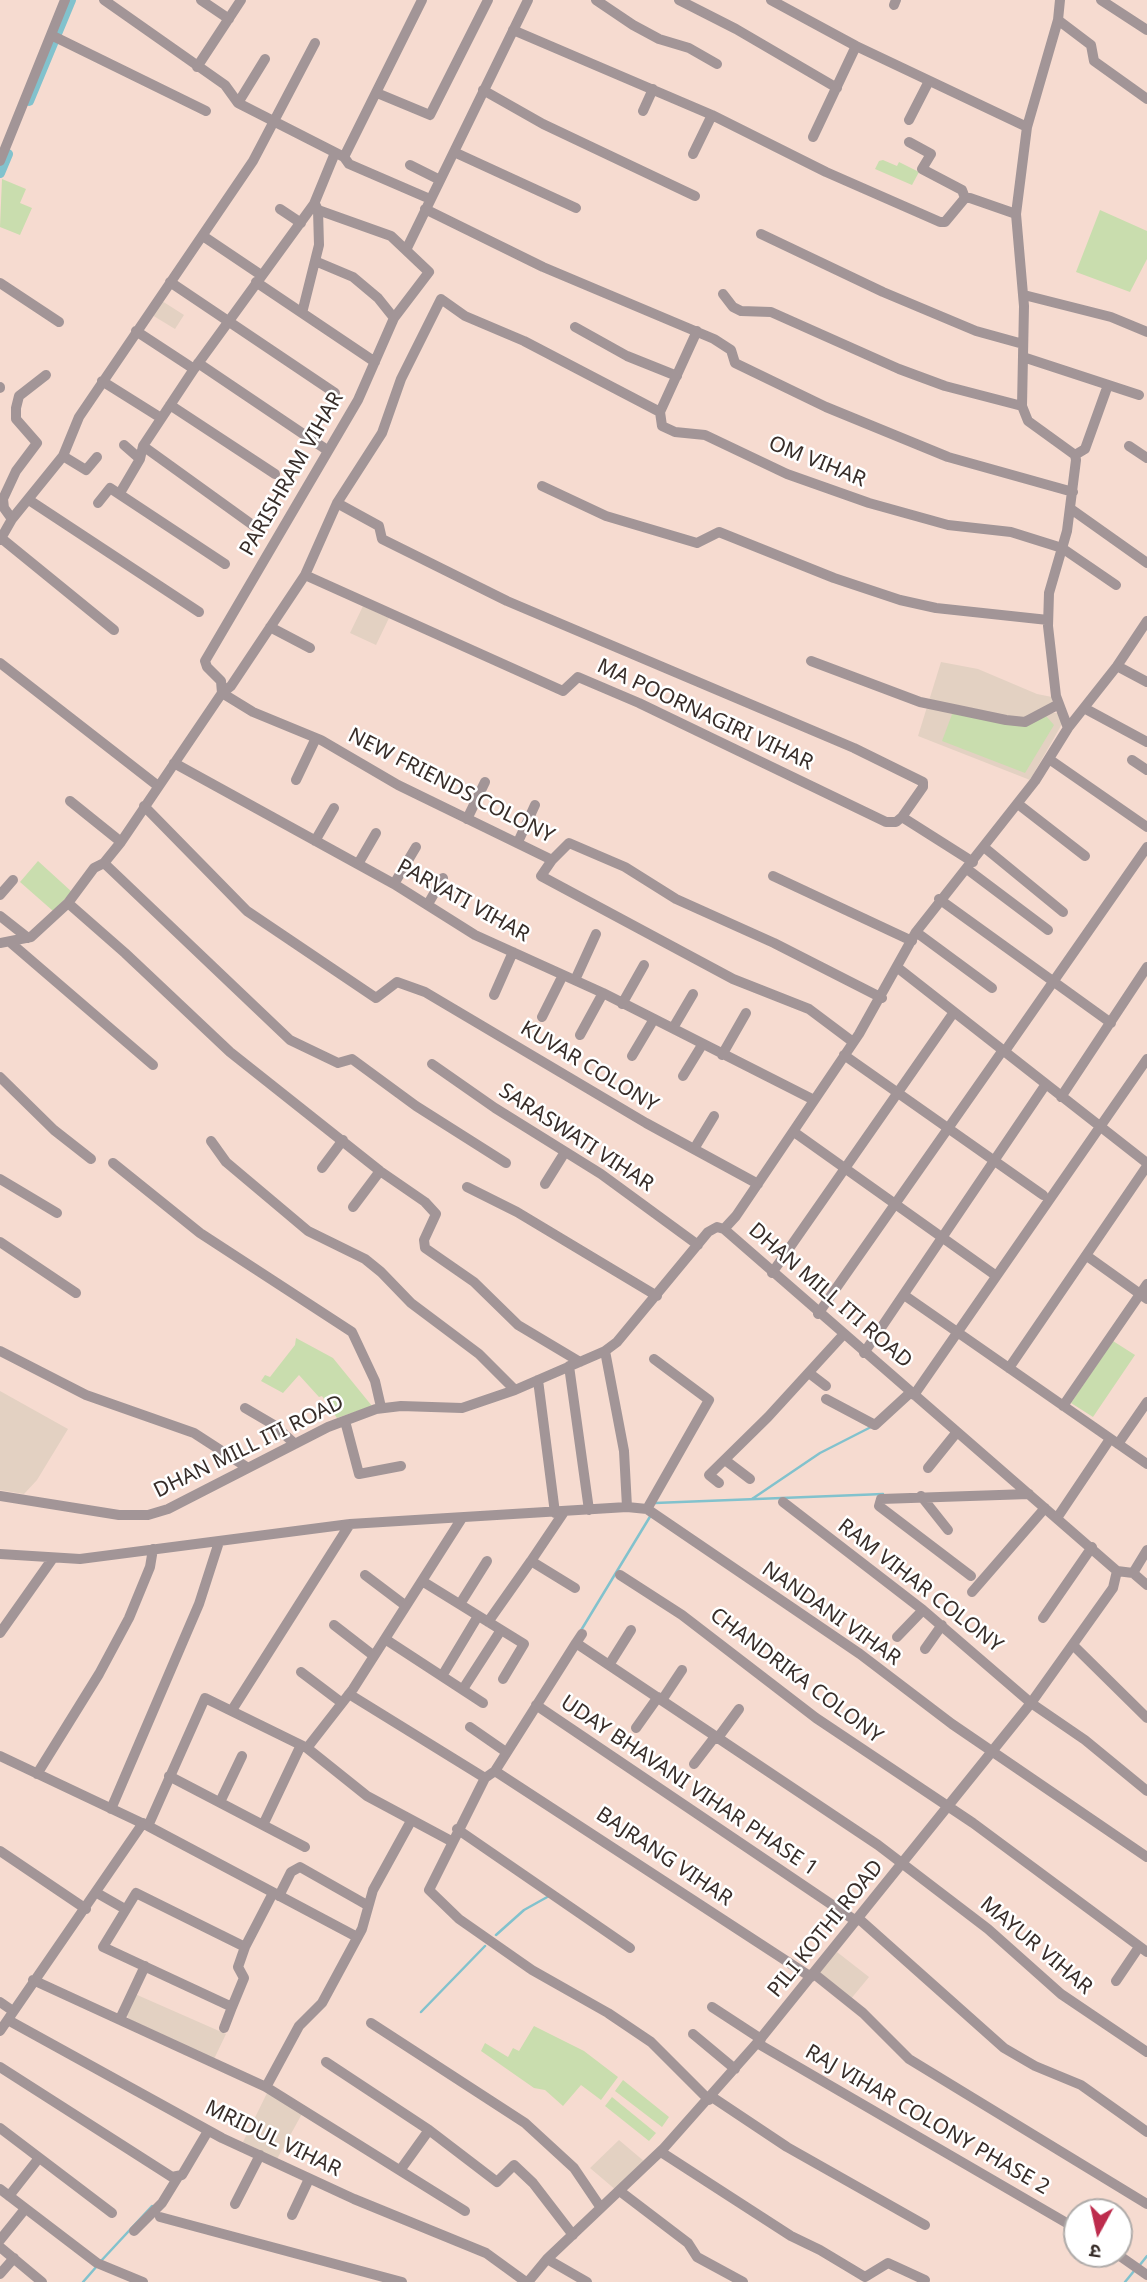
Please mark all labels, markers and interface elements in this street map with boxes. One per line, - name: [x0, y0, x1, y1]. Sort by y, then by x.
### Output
- street label: PARISHRAM VIHAR: [235, 388, 349, 560]
- street label: OM VIHAR: [765, 431, 869, 493]
- street label: MA POORNAGIRI VIHAR: [593, 654, 817, 776]
- street label: NEW FRIENDS COLONY: [344, 723, 558, 849]
- street label: PARVATI VIHAR: [392, 854, 534, 948]
- street label: KUVAR COLONY: [516, 1016, 662, 1118]
- street label: SARASWATI VIHAR: [494, 1079, 658, 1197]
- street label: DHAN MILL ITI ROAD: [743, 1218, 917, 1374]
- street label: DHAN MILL ITI ROAD: [150, 1390, 348, 1504]
- street label: RAM VIHAR COLONY: [833, 1514, 1007, 1658]
- street label: NANDANI VIHAR: [757, 1557, 905, 1671]
- street label: CHANDRIKA COLONY: [705, 1603, 887, 1749]
- street label: UDAY BHAVANI VIHAR PHASE 1: [556, 1690, 822, 1882]
- street label: BAJRANG VIHAR: [591, 1802, 737, 1912]
- street label: PILI KOTHI ROAD: [763, 1855, 889, 2003]
- street label: MAYUR VIHAR: [975, 1892, 1097, 2000]
- street label: RAJ VIHAR COLONY PHASE 2: [800, 2040, 1054, 2200]
- street label: MRIDUL VIHAR: [201, 2095, 345, 2183]
- north arrow: [1063, 2198, 1133, 2268]
- text: उ: [1088, 2238, 1103, 2265]

